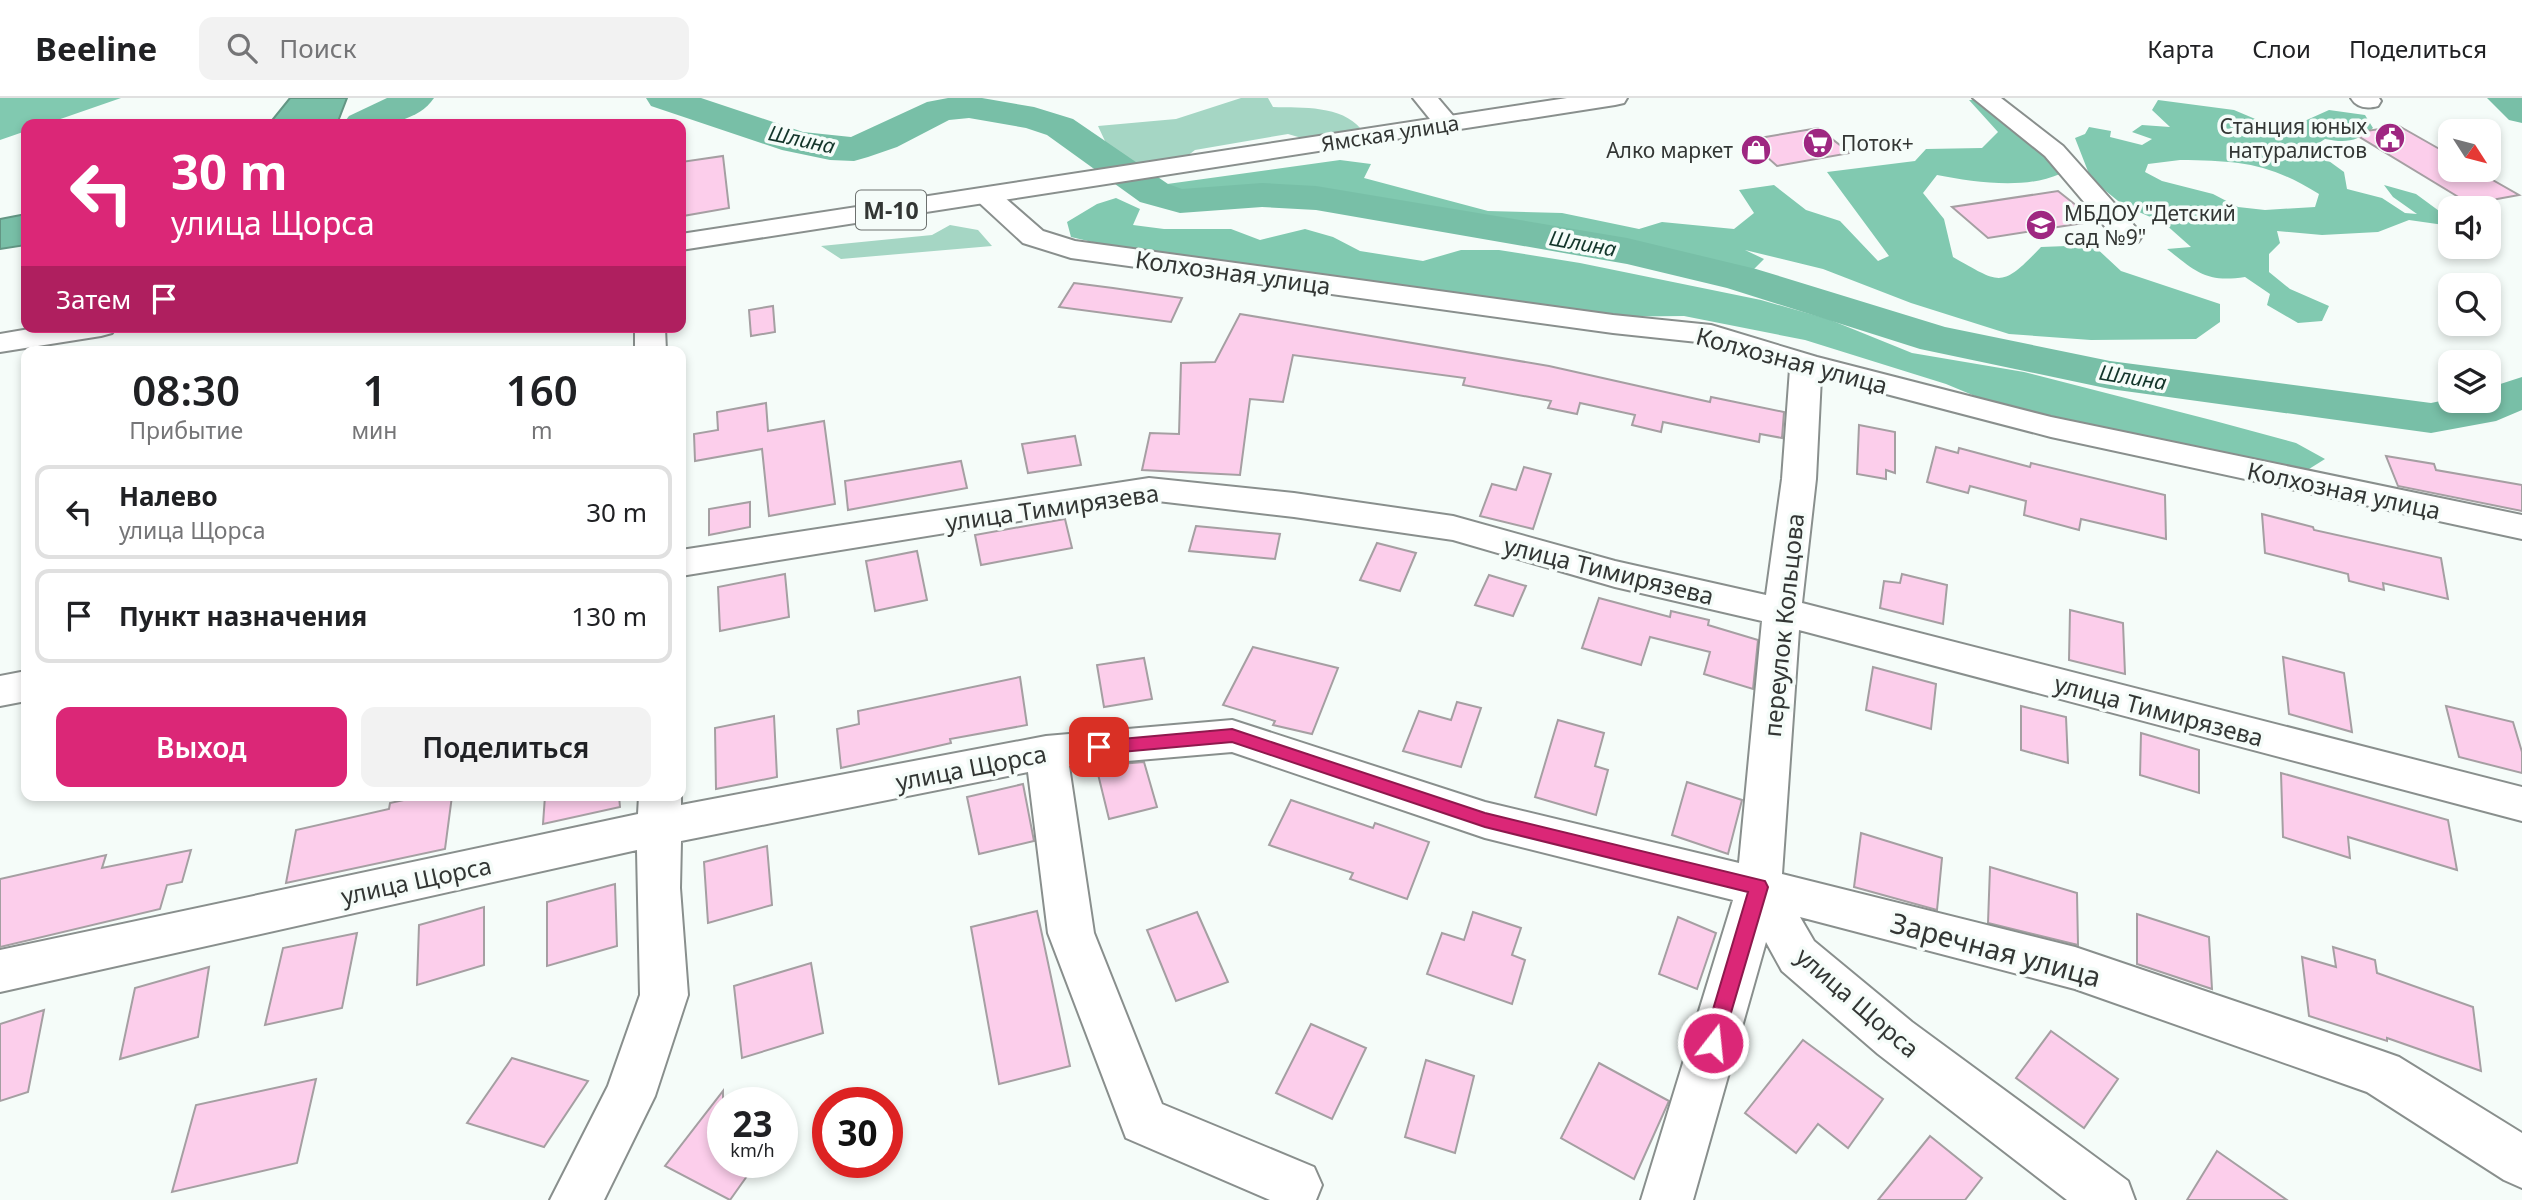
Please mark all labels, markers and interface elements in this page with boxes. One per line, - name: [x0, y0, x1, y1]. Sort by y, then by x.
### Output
- search box: [199, 17, 689, 80]
- text: Beeline: [35, 26, 157, 71]
- icon: search: [223, 29, 261, 67]
- text: Поиск: [279, 30, 356, 66]
- text: Карта: [2147, 32, 2214, 65]
- text: Слои: [2252, 32, 2311, 65]
- text: Поделиться: [2349, 32, 2487, 65]
- street label: Ямская улица: [1319, 108, 1461, 158]
- place label: Станция юных натуралистов: [2219, 112, 2367, 164]
- water label: Шлина: [766, 118, 838, 160]
- north arrow: [2438, 119, 2501, 182]
- map controls: [2438, 119, 2501, 413]
- public building icon: Станция юных натуралистов: [2373, 121, 2407, 155]
- supermarket icon: Поток+: [1801, 126, 1835, 160]
- place label: Поток+: [1841, 129, 1914, 157]
- shop icon: Алко маркет: [1739, 133, 1773, 167]
- place label: Алко маркет: [1606, 136, 1733, 164]
- text: 30 m: [171, 138, 288, 204]
- icon: left: [56, 147, 147, 238]
- road number: М-10: [856, 190, 926, 230]
- button: sound: [2438, 196, 2501, 259]
- place label: МБДОУ "Детский сад №9": [2064, 199, 2236, 251]
- text: улица Щорса: [171, 201, 375, 244]
- school or university icon: МБДОУ "Детский сад №9": [2024, 208, 2058, 242]
- water label: Шлина: [1547, 223, 1619, 263]
- street label: Колхозная улица: [1133, 242, 1333, 302]
- button: search: [2438, 273, 2501, 336]
- icon: arrive: [145, 280, 183, 318]
- text: Затем: [56, 281, 131, 317]
- street label: Колхозная улица: [1693, 319, 1891, 401]
- button: layers: [2438, 350, 2501, 413]
- water label: Шлина: [2097, 358, 2169, 396]
- text: 08:30: [132, 361, 240, 418]
- text: 1: [362, 361, 386, 418]
- text: 160: [506, 361, 578, 418]
- text: Прибытие: [129, 414, 243, 446]
- text: мин: [351, 414, 397, 446]
- text: m: [531, 414, 553, 446]
- street label: Колхозная улица: [2244, 453, 2444, 527]
- street label: улица Тимирязева: [943, 476, 1161, 538]
- text: Налево: [119, 478, 218, 514]
- icon: left: [60, 493, 98, 531]
- text: 30 m: [586, 494, 647, 530]
- street label: переулок Кольцова: [1755, 511, 1811, 739]
- text: улица Щорса: [119, 514, 266, 546]
- street label: улица Тимирязева: [1501, 528, 1717, 612]
- icon: arrive: [60, 597, 98, 635]
- text: Пункт назначения: [119, 598, 367, 634]
- text: 130 m: [571, 598, 647, 634]
- street label: улица Тимирязева: [2051, 666, 2267, 754]
- button: Выход: [56, 707, 347, 787]
- button: Поделиться: [361, 707, 651, 787]
- pin: [1069, 717, 1129, 777]
- icon: arrive: [1080, 728, 1118, 766]
- street label: улица Щорса: [893, 736, 1049, 798]
- street label: улица Щорса: [338, 848, 494, 912]
- street label: Заречная улица: [1887, 903, 2105, 995]
- street label: улица Щорса: [1789, 939, 1927, 1065]
- position arrow: [1676, 1006, 1750, 1080]
- speed limit sign: 30: [812, 1087, 903, 1178]
- text: 23: [732, 1100, 773, 1147]
- text: km/h: [730, 1138, 775, 1162]

